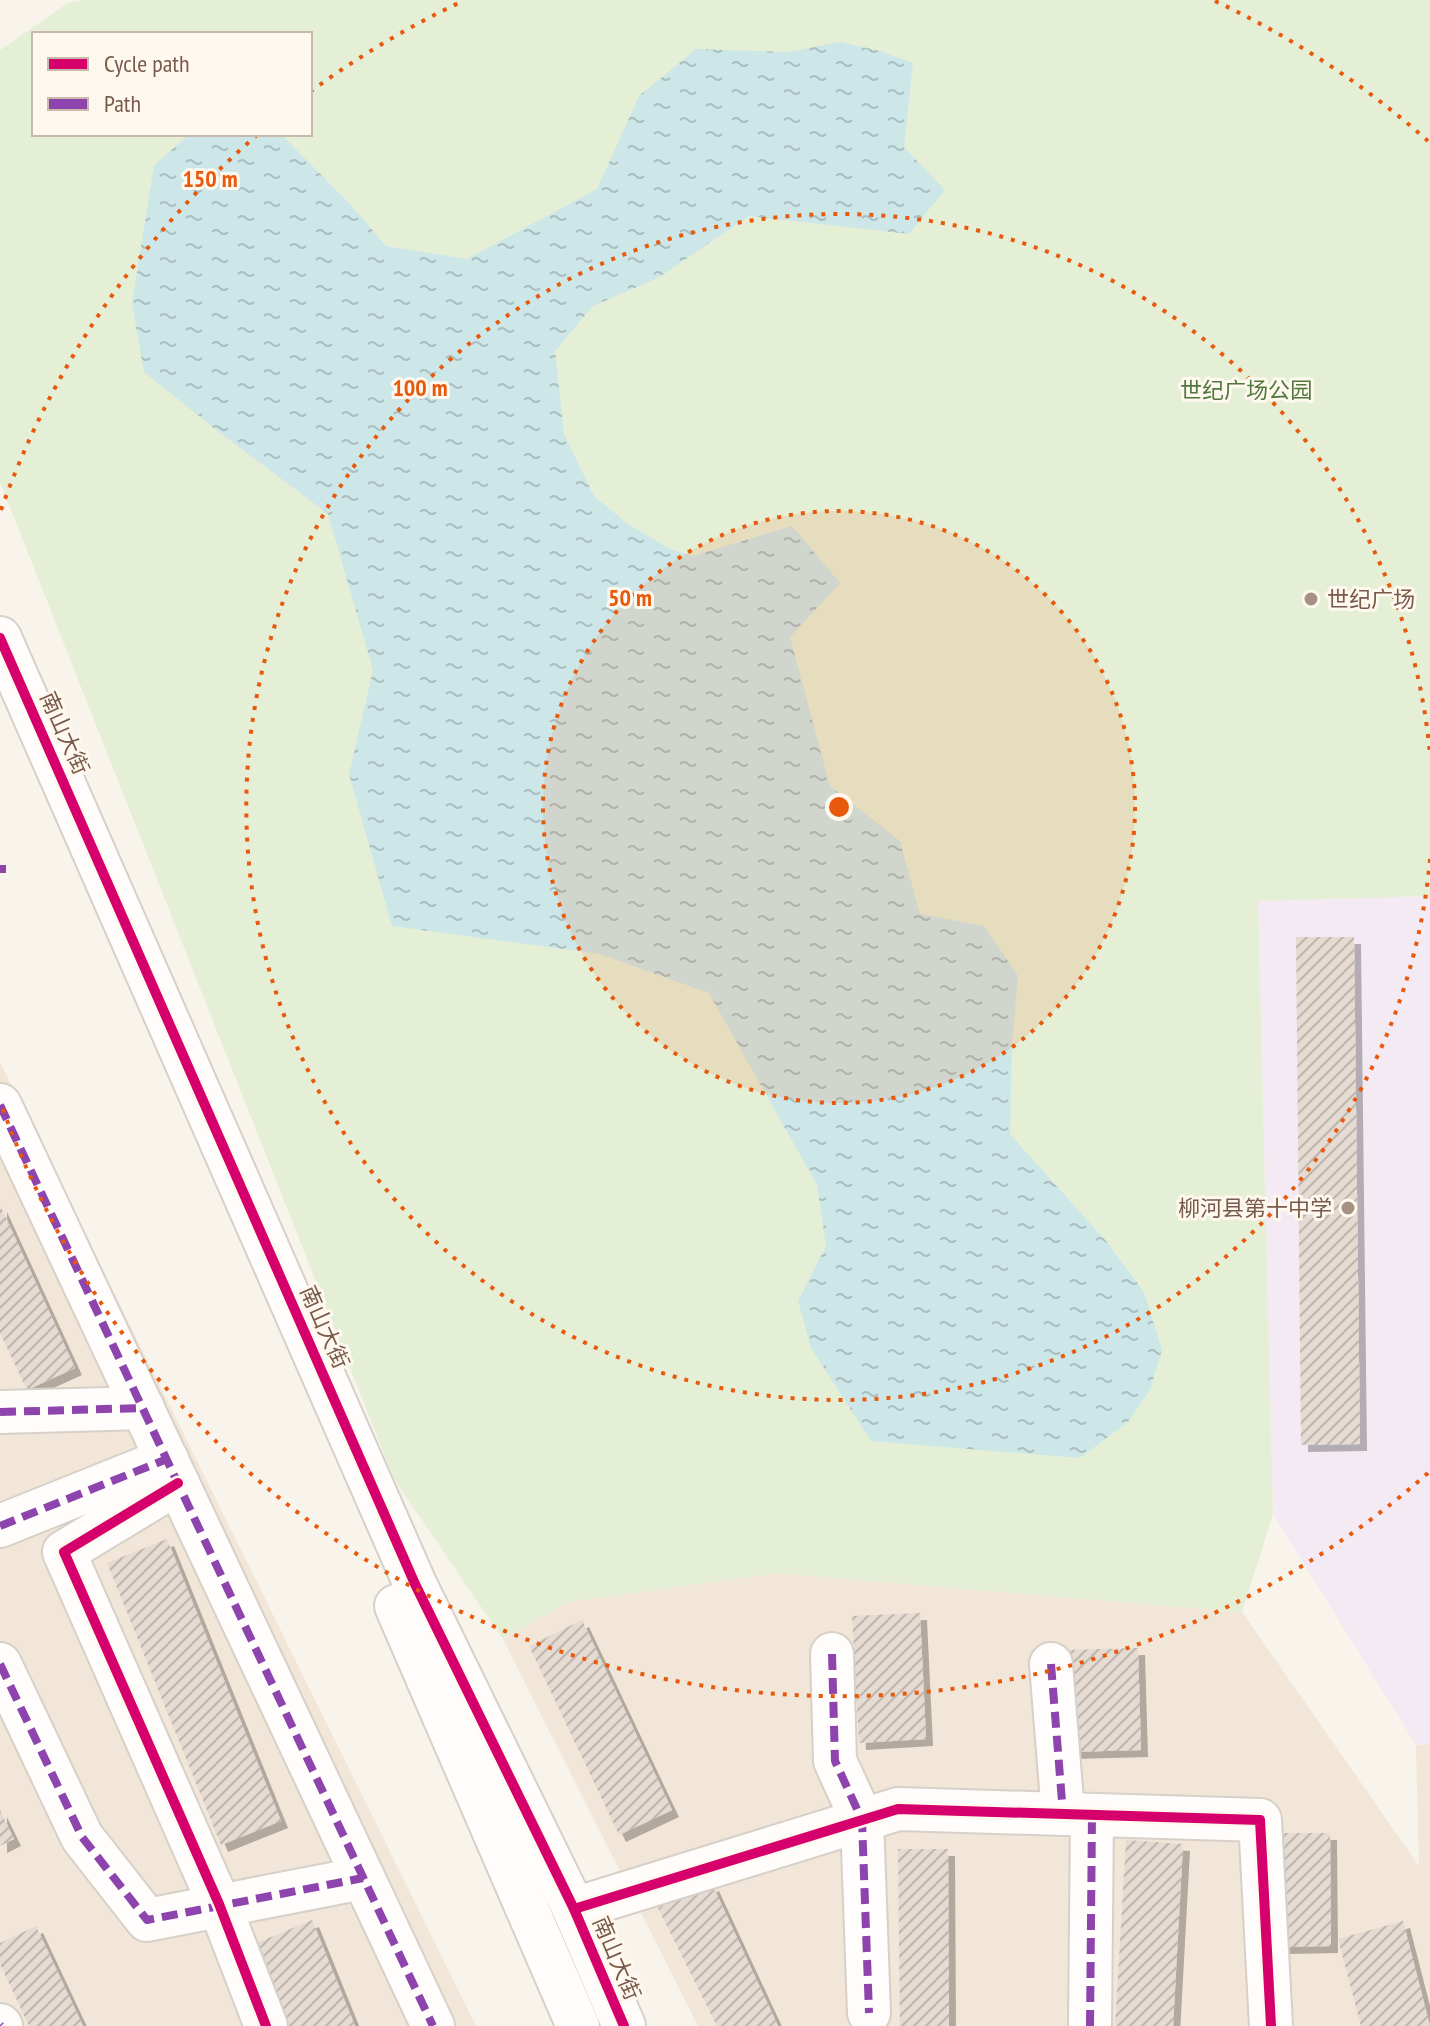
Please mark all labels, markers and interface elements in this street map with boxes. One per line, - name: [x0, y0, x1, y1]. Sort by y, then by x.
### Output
- legend: [32, 32, 312, 136]
- text: Cycle path: [104, 48, 190, 79]
- text: Path: [104, 88, 141, 119]
- text: 150 m: [182, 163, 238, 194]
- text: 100 m: [392, 372, 448, 403]
- park label: 世纪广场公园: [1180, 376, 1312, 404]
- text: 50 m: [608, 582, 652, 613]
- place label: 世纪广场: [1327, 585, 1415, 613]
- marker: 世纪广场: [1302, 590, 1320, 608]
- street label: 南山大街: [34, 687, 96, 779]
- centre of rings: [825, 793, 853, 821]
- place label: 柳河县第十中学: [1178, 1194, 1332, 1222]
- marker: 柳河县第十中学: [1339, 1199, 1357, 1217]
- street label: 南山大街: [294, 1281, 356, 1373]
- street label: 南山大街: [587, 1912, 647, 2004]

